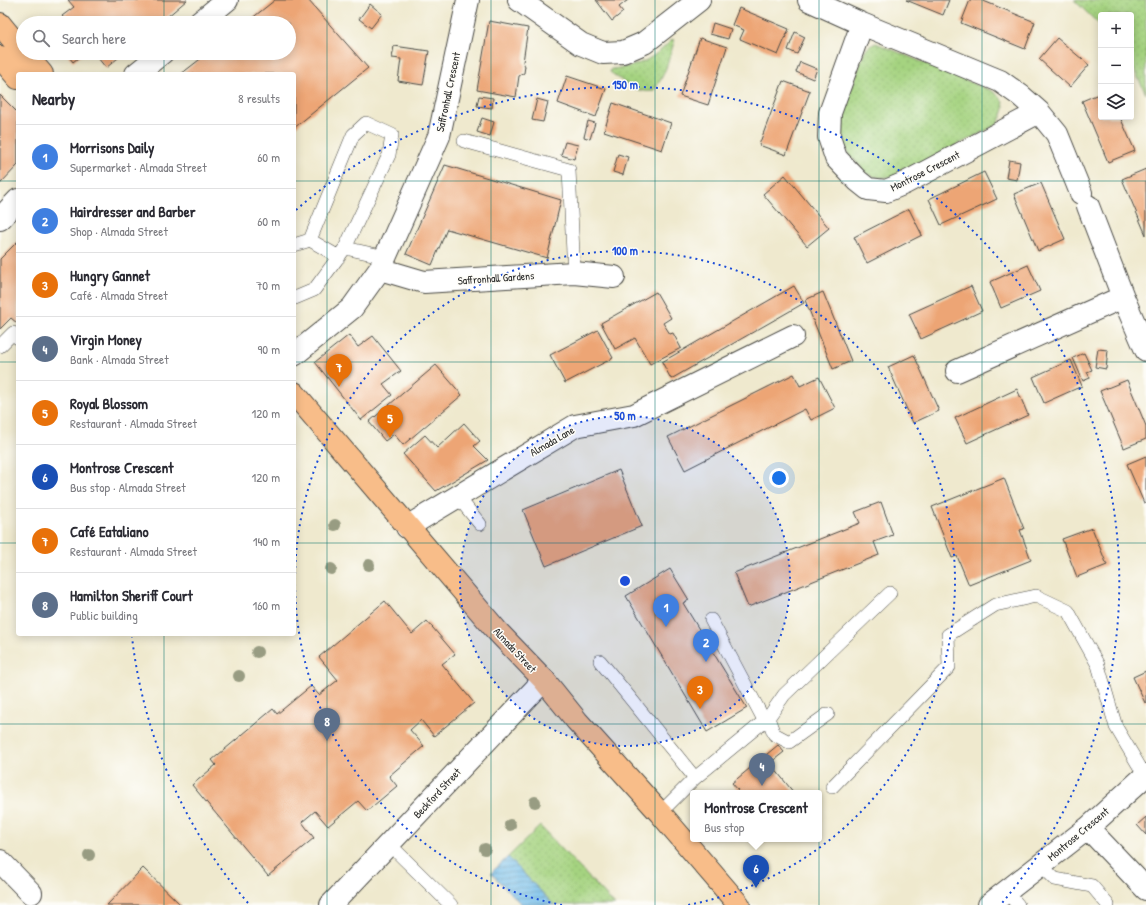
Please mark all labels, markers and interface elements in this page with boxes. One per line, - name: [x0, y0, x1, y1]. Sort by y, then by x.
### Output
- map controls: [1098, 12, 1134, 120]
- button: +: [1098, 12, 1134, 48]
- search box: [16, 16, 296, 60]
- icon: search: [30, 27, 52, 49]
- text: Search here: [62, 28, 126, 49]
- button: −: [1098, 48, 1134, 84]
- street label: Saffronhall Crescent: [433, 51, 463, 133]
- text: 150 m: [612, 76, 638, 93]
- button: layers: [1098, 84, 1134, 120]
- text: Nearby: [32, 87, 75, 110]
- text: 8 results: [238, 89, 280, 107]
- text: Morrisons Daily: [70, 137, 154, 158]
- street label: Montrose Crescent: [888, 147, 962, 194]
- text: 1: [43, 148, 47, 166]
- text: 60 m: [257, 148, 280, 166]
- text: Supermarket · Almada Street: [70, 158, 207, 176]
- text: Hairdresser and Barber: [70, 201, 196, 222]
- text: 2: [42, 212, 48, 230]
- text: 60 m: [257, 212, 280, 230]
- text: Shop · Almada Street: [70, 222, 168, 240]
- text: 100 m: [612, 242, 638, 259]
- text: Hungry Gannet: [70, 265, 150, 286]
- street label: Saffronhall Gardens: [457, 268, 535, 288]
- text: 3: [42, 276, 48, 294]
- text: 70 m: [256, 276, 280, 294]
- text: Café · Almada Street: [70, 286, 168, 304]
- text: Virgin Money: [70, 329, 142, 350]
- text: 4: [43, 340, 47, 358]
- text: 90 m: [258, 340, 280, 358]
- text: Bank · Almada Street: [70, 350, 169, 368]
- pin: 7: [326, 354, 352, 387]
- text: Royal Blossom: [70, 393, 148, 414]
- text: 5: [42, 404, 48, 422]
- text: 120 m: [252, 404, 280, 422]
- pin: 5: [377, 405, 403, 438]
- text: 50 m: [614, 407, 636, 424]
- text: Restaurant · Almada Street: [70, 414, 197, 432]
- street label: Almada Lane: [527, 422, 577, 459]
- text: Montrose Crescent: [70, 457, 173, 478]
- text: 6: [42, 468, 48, 486]
- text: 120 m: [252, 468, 280, 486]
- your location: [769, 468, 789, 488]
- text: Bus stop · Almada Street: [70, 478, 186, 496]
- text: Café Eataliano: [70, 521, 149, 542]
- text: 7: [42, 532, 48, 550]
- text: 140 m: [253, 532, 280, 550]
- text: Restaurant · Almada Street: [70, 542, 197, 560]
- centre of rings: [618, 574, 632, 588]
- text: Hamilton Sheriff Court: [70, 585, 193, 606]
- pin: 1: [653, 594, 679, 627]
- text: 8: [42, 596, 48, 614]
- text: 160 m: [252, 596, 280, 614]
- text: Public building: [70, 606, 138, 624]
- street label: Almada Street: [491, 624, 540, 676]
- pin: 2: [693, 629, 719, 662]
- pin: 3: [687, 676, 713, 709]
- pin: 8: [314, 708, 340, 741]
- pin: 4: [749, 753, 775, 786]
- street label: Beckford Street: [410, 765, 464, 821]
- popup: [690, 790, 822, 842]
- text: Montrose Crescent: [704, 797, 808, 818]
- street label: Montrose Crescent: [1044, 804, 1112, 864]
- text: Bus stop: [704, 818, 744, 836]
- pin: 6: [743, 855, 769, 888]

